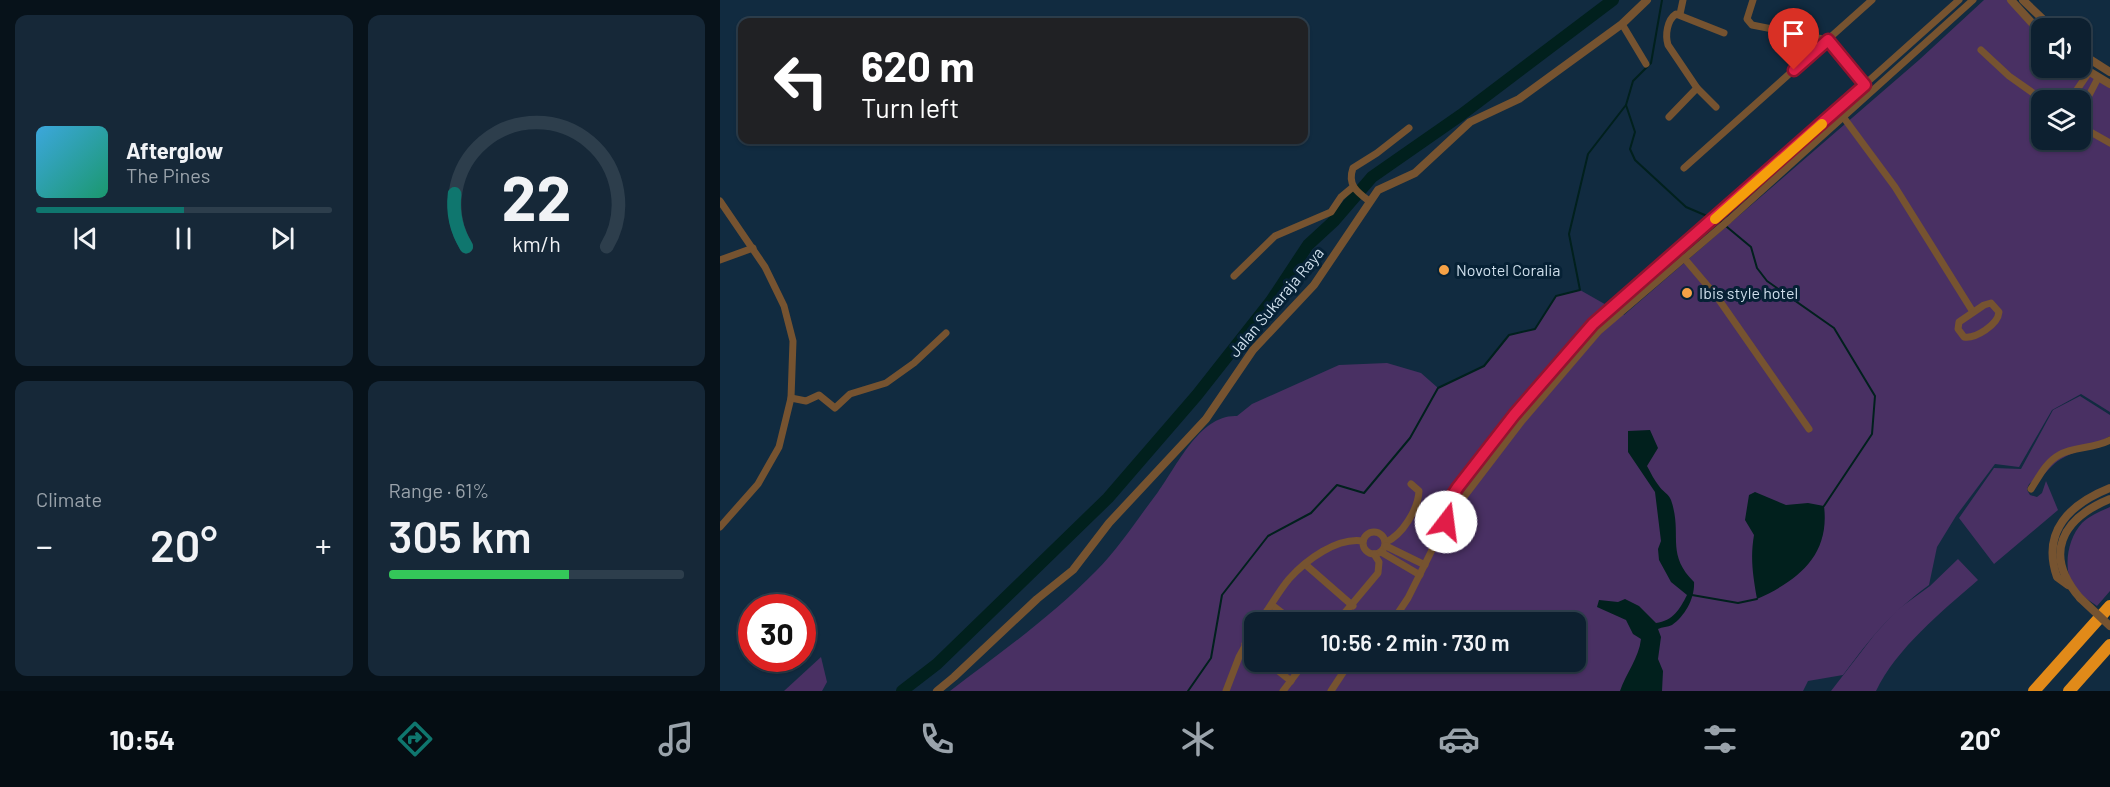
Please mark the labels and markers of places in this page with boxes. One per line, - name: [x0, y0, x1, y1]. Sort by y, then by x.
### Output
- pin: [1768, 8, 1819, 70]
- place label: Novotel Coralia: [1456, 260, 1560, 279]
- marker: Novotel Coralia: [1437, 263, 1451, 277]
- place label: Ibis style hotel: [1699, 283, 1798, 302]
- marker: Ibis style hotel: [1680, 286, 1694, 300]

